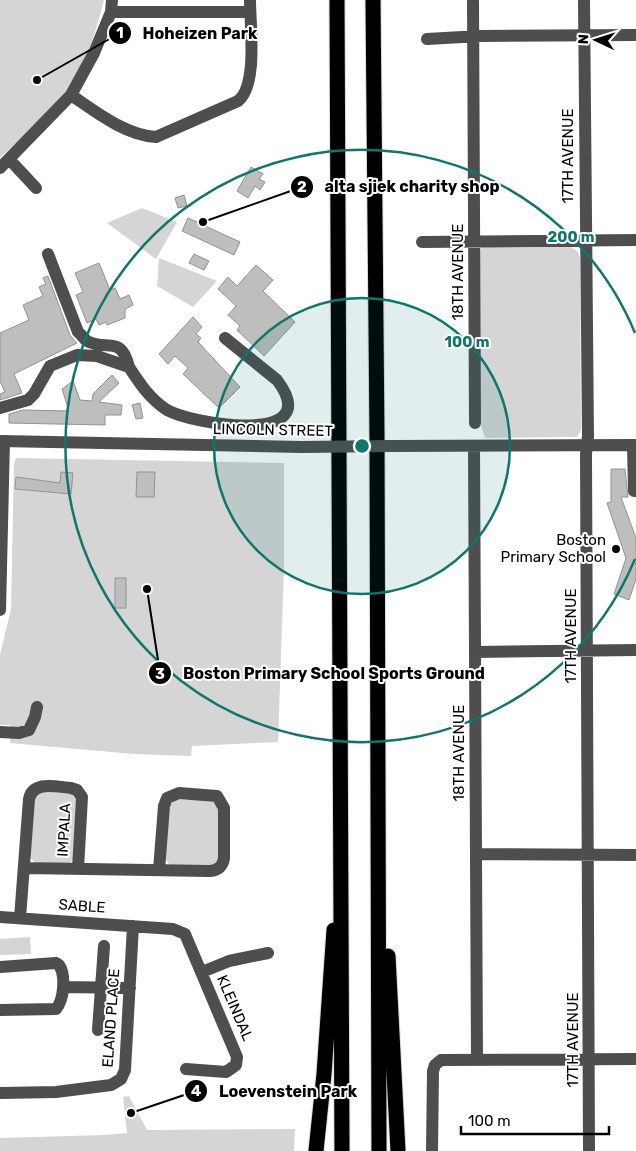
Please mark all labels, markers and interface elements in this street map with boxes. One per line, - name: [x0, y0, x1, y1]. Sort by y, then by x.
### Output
- north arrow: [571, 15, 621, 65]
- callout: Hoheizen Park: [108, 17, 268, 48]
- text: 1: [116, 24, 124, 42]
- text: Hoheizen Park: [143, 24, 258, 43]
- text: N: [575, 34, 592, 45]
- street label: 17TH AVENUE: [559, 108, 577, 204]
- callout: alta sjiek charity shop: [290, 171, 510, 202]
- text: alta sjiek charity shop: [324, 177, 500, 196]
- text: 2: [297, 178, 307, 196]
- street label: 18TH AVENUE: [449, 224, 467, 320]
- text: 200 m: [547, 228, 595, 246]
- text: 100 m: [445, 333, 489, 351]
- street label: LINCOLN STREET: [213, 420, 334, 440]
- centre of rings: [353, 437, 371, 455]
- place label: Boston Primary School: [501, 531, 606, 566]
- marker: Boston Primary School: [610, 543, 622, 555]
- street label: 17TH AVENUE: [562, 588, 580, 684]
- callout: Boston Primary School Sports Ground: [148, 658, 495, 689]
- text: Boston Primary School Sports Ground: [183, 664, 485, 683]
- text: 3: [155, 665, 165, 683]
- street label: 18TH AVENUE: [450, 705, 468, 801]
- street label: IMPALA: [54, 803, 74, 857]
- street label: SABLE: [58, 895, 106, 917]
- street label: ELAND PLACE: [99, 968, 123, 1068]
- street label: KLEINDAL: [213, 972, 257, 1044]
- street label: 17TH AVENUE: [564, 992, 582, 1088]
- callout: Loevenstein Park: [184, 1075, 367, 1106]
- text: 4: [191, 1082, 201, 1100]
- text: Loevenstein Park: [219, 1082, 358, 1101]
- scale bar: [461, 1104, 608, 1136]
- text: 100 m: [468, 1112, 510, 1130]

